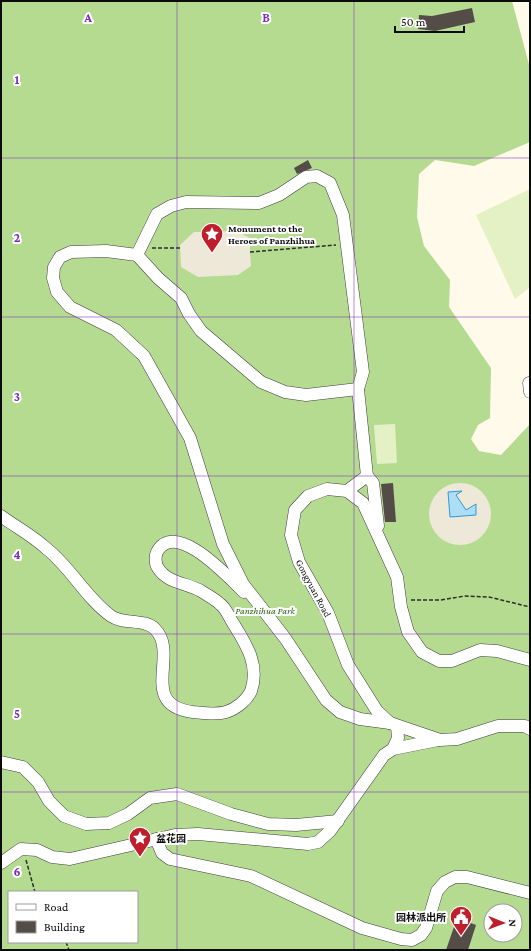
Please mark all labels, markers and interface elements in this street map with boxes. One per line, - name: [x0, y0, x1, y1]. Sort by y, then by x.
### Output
- scale bar: [395, 8, 464, 34]
- text: A: [83, 10, 92, 25]
- text: B: [262, 10, 270, 25]
- text: 50 m: [401, 15, 426, 29]
- text: 1: [15, 72, 20, 87]
- place icon: Monument to the Heroes of Panzhihua: [199, 221, 225, 254]
- place label: Monument to the Heroes of Panzhihua: [228, 223, 315, 246]
- text: 2: [14, 230, 21, 245]
- text: 3: [14, 389, 20, 404]
- text: 4: [13, 547, 21, 562]
- street label: Gongyuan Road: [294, 558, 334, 620]
- park label: Panzhihua Park: [235, 605, 295, 616]
- text: 5: [14, 706, 20, 721]
- place icon: 盆花园: [127, 825, 153, 858]
- place label: 盆花园: [156, 833, 186, 844]
- text: 6: [13, 864, 21, 879]
- legend: [8, 891, 138, 943]
- text: Road: [44, 900, 69, 914]
- north arrow: [483, 903, 523, 943]
- public building icon: 园林派出所: [448, 904, 474, 937]
- place label: 园林派出所: [396, 912, 446, 923]
- text: N: [507, 919, 519, 928]
- text: Building: [44, 920, 85, 934]

